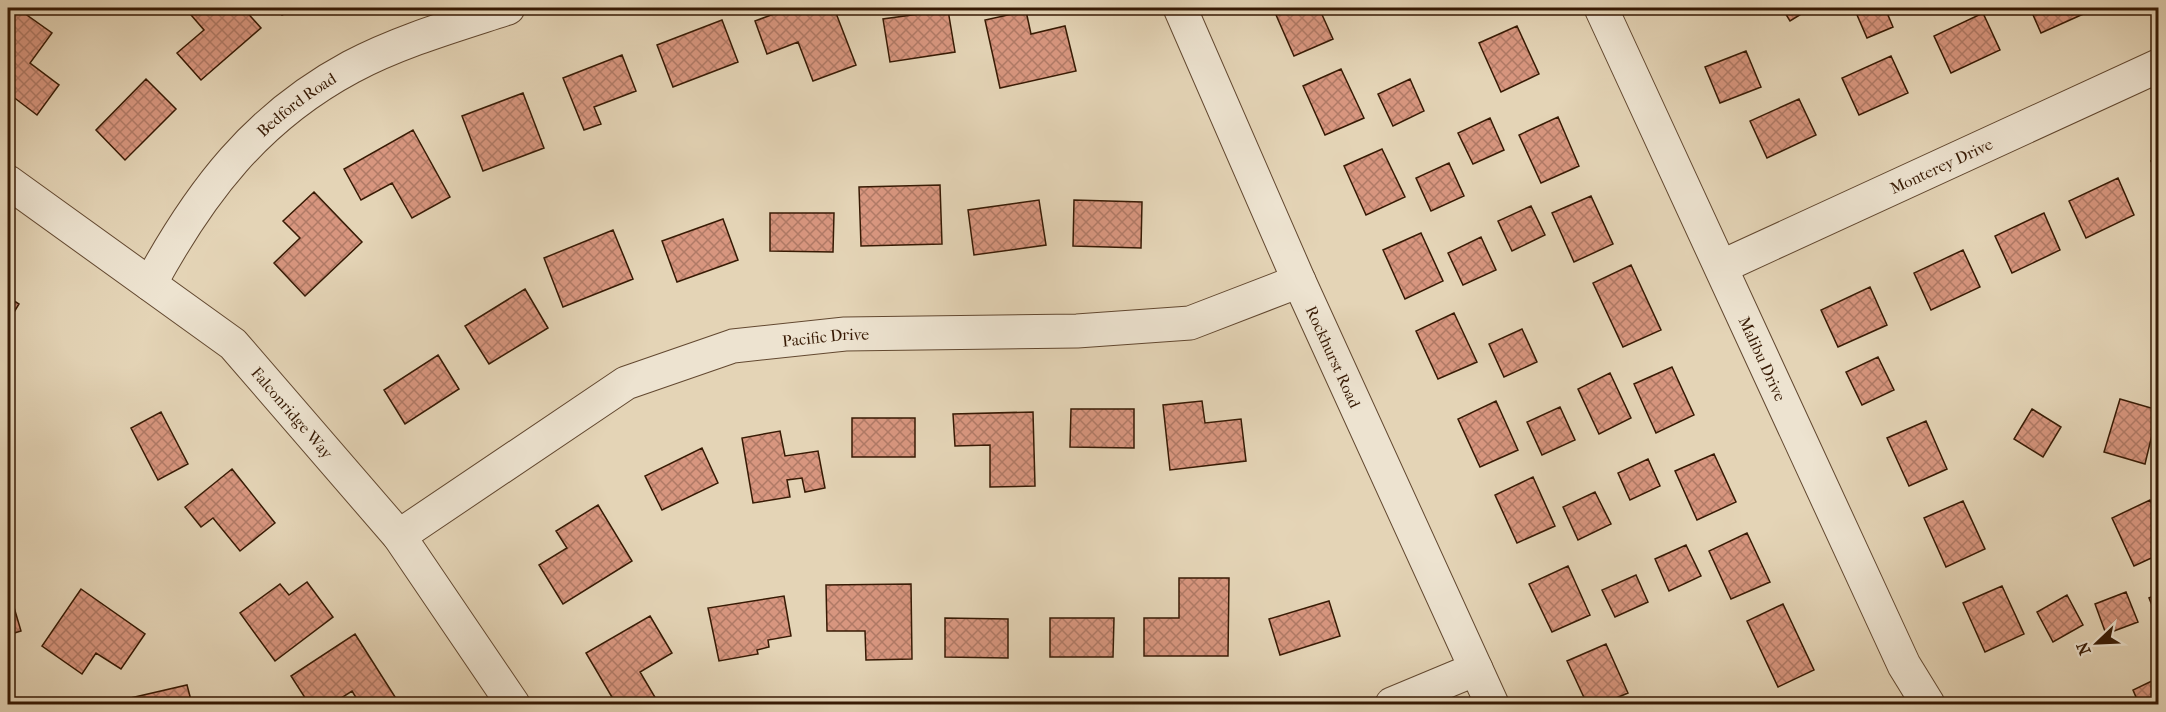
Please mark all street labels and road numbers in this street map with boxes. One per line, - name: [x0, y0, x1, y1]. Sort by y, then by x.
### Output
- street label: Bedford Road: [253, 69, 340, 141]
- street label: Monterey Drive: [1887, 134, 1996, 198]
- street label: Rockhurst Road: [1302, 303, 1365, 411]
- street label: Malibu Drive: [1735, 313, 1790, 404]
- street label: Pacific Drive: [781, 325, 869, 351]
- street label: Falconridge Way: [247, 363, 337, 463]

